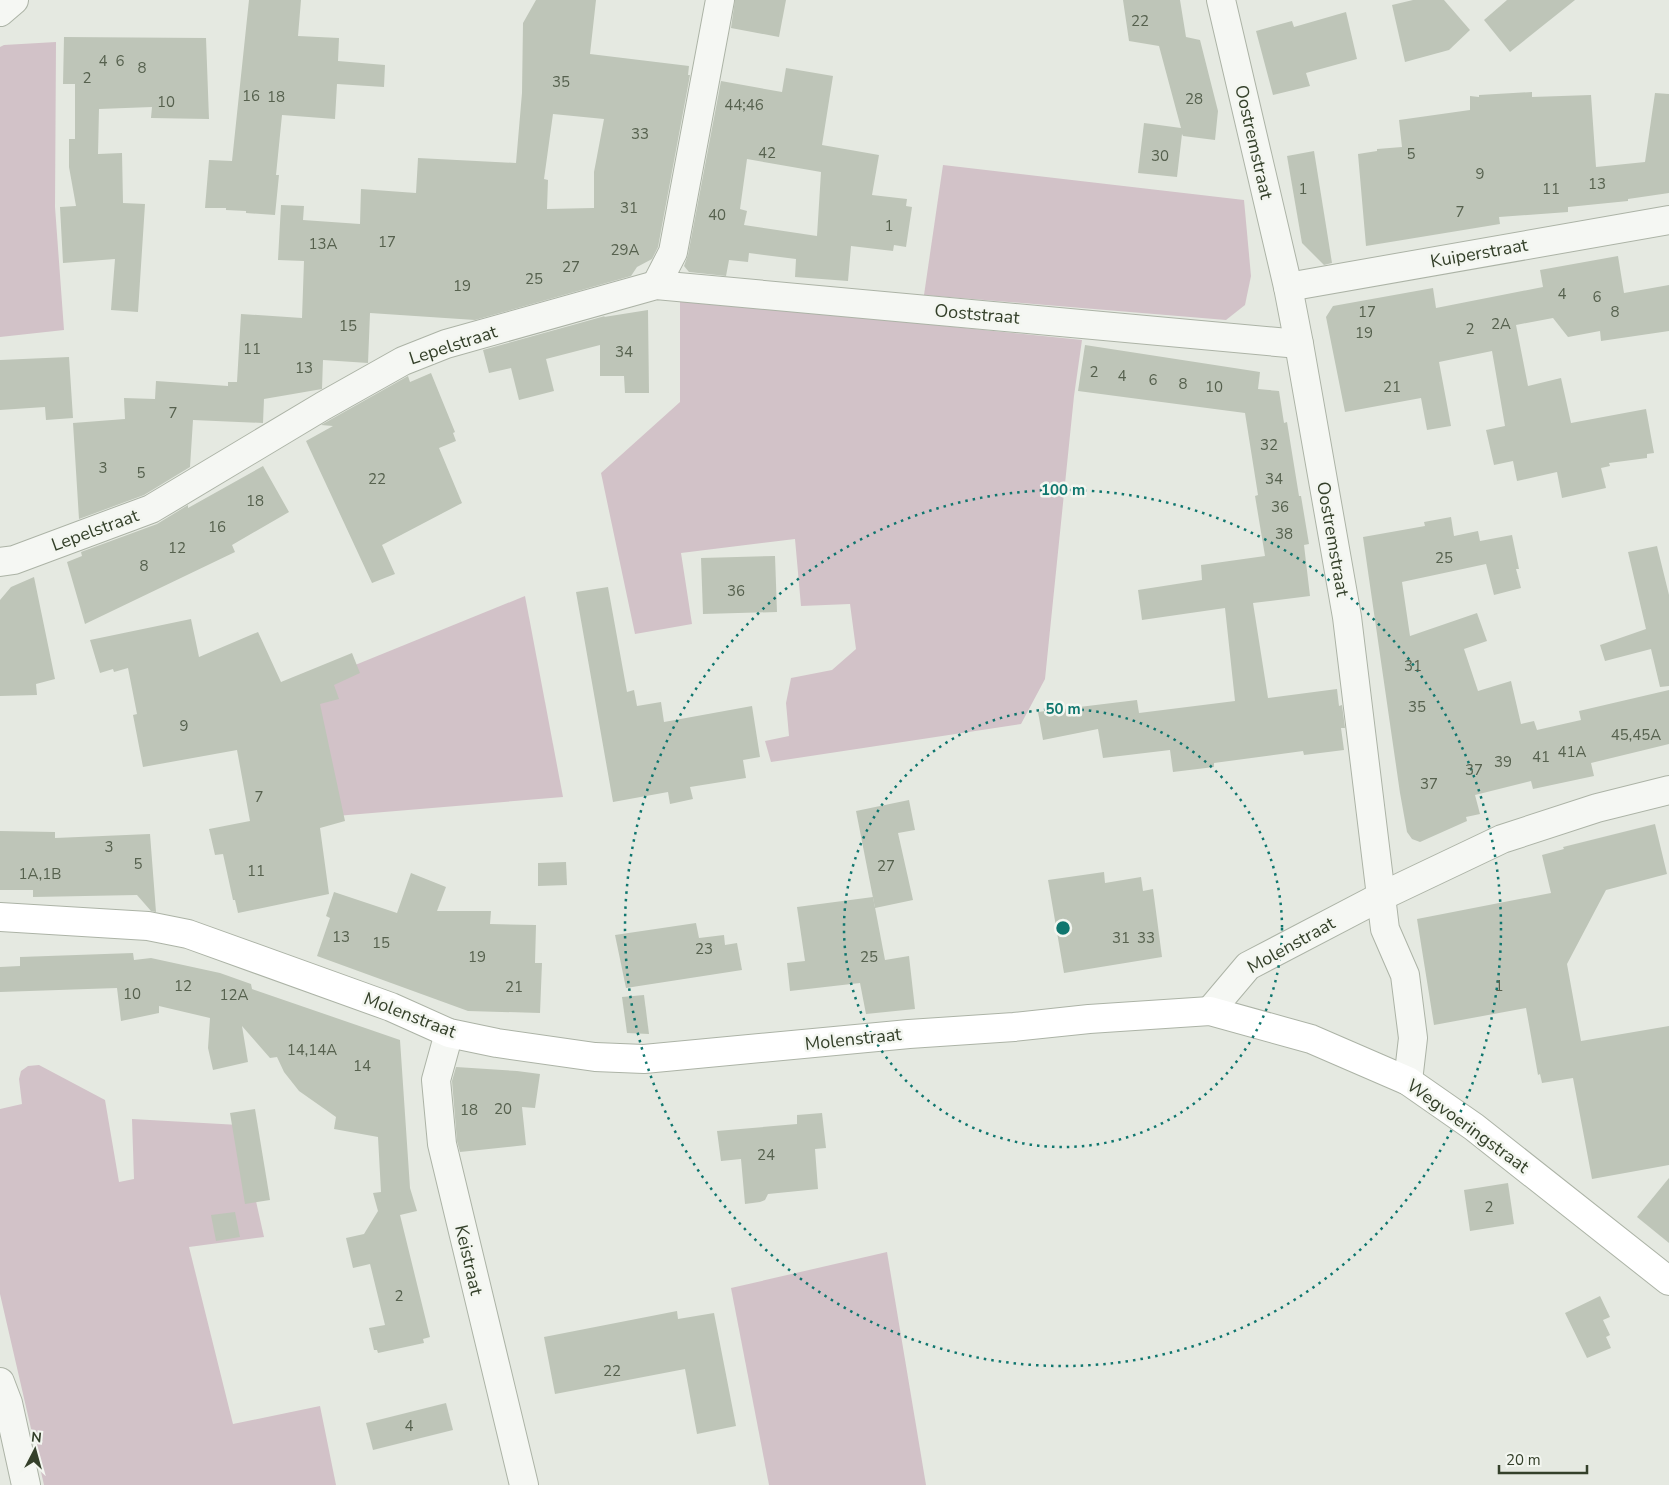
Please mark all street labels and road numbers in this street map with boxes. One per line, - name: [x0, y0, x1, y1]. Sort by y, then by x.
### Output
- street label: Oostremstraat: [1229, 82, 1279, 202]
- street label: Kuiperstraat: [1428, 233, 1530, 273]
- street label: Ooststraat: [933, 298, 1021, 330]
- street label: Lepelstraat: [406, 319, 501, 370]
- street label: Oostremstraat: [1311, 479, 1355, 599]
- street label: Lepelstraat: [48, 503, 143, 557]
- street label: Molenstraat: [1243, 911, 1340, 979]
- street label: Molenstraat: [360, 986, 460, 1044]
- street label: Molenstraat: [803, 1022, 903, 1056]
- street label: Wegvoeringstraat: [1402, 1073, 1535, 1179]
- street label: Keistraat: [449, 1223, 489, 1298]

